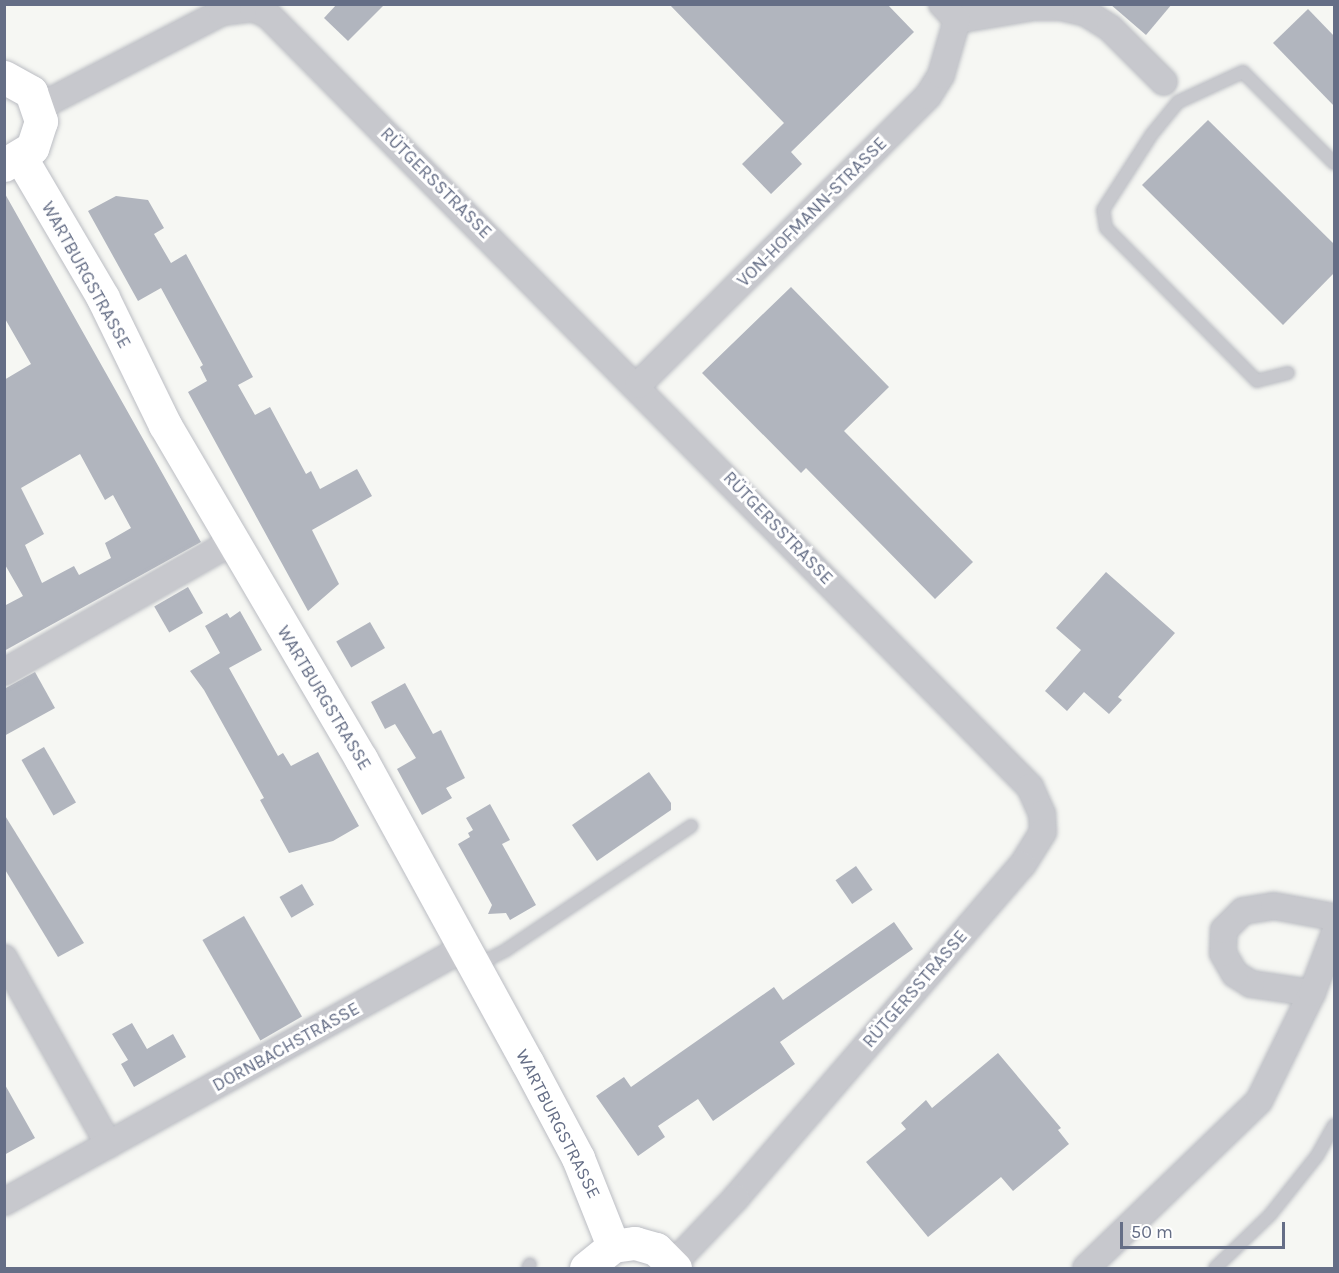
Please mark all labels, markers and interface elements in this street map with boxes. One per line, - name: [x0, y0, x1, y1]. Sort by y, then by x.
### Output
- street label: RÜTGERSSTRASSE: [376, 123, 496, 243]
- street label: VON-HOFMANN-STRASSE: [733, 133, 891, 291]
- street label: WARTBURGSTRASSE: [37, 198, 135, 352]
- street label: RÜTGERSSTRASSE: [719, 467, 837, 589]
- street label: WARTBURGSTRASSE: [272, 622, 376, 774]
- street label: RÜTGERSSTRASSE: [858, 926, 972, 1052]
- street label: DORNBACHSTRASSE: [209, 998, 363, 1096]
- street label: WARTBURGSTRASSE: [511, 1046, 605, 1202]
- scale bar: [1123, 1210, 1288, 1248]
- text: 50 m: [1131, 1221, 1173, 1243]

